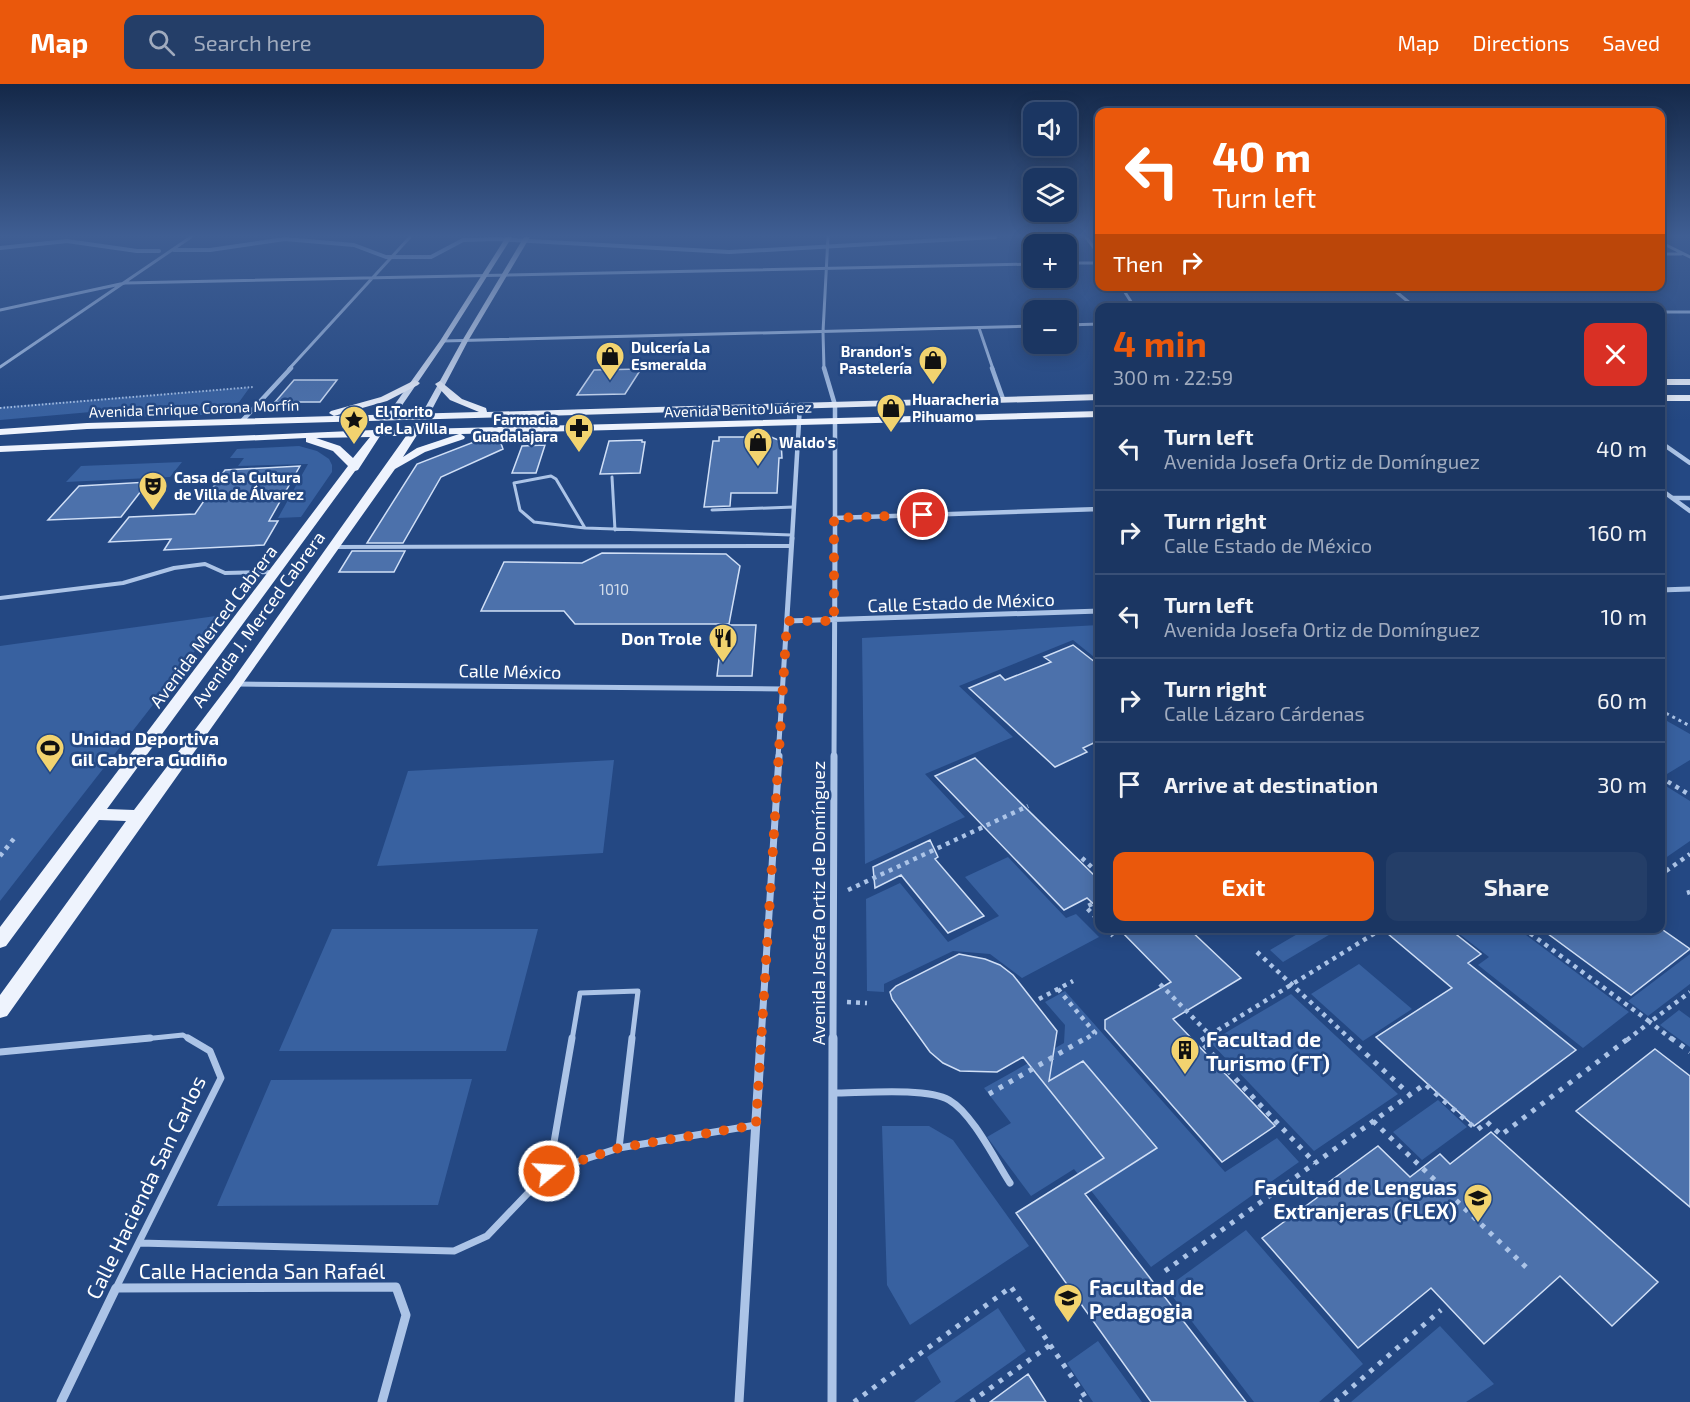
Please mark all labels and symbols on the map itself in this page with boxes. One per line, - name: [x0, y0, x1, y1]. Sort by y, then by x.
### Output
- place label: Dulcería La Esmeralda: [631, 338, 710, 373]
- shop icon: Dulcería La Esmeralda: [594, 340, 626, 382]
- place label: Brandon's Pastelería: [839, 342, 912, 377]
- shop icon: Brandon's Pastelería: [917, 344, 949, 386]
- place label: Huaracheria Pihuamo: [912, 390, 999, 425]
- shop icon: Huaracheria Pihuamo: [875, 392, 907, 434]
- street label: Avenida Enrique Corona Morfín: [89, 395, 299, 421]
- street label: Avenida Benito Juárez: [664, 397, 812, 421]
- place label: El Torito de La Villa: [375, 402, 447, 437]
- place icon: El Torito de La Villa: [338, 404, 370, 446]
- place label: Farmacia Guadalajara: [472, 410, 558, 445]
- pharmacy icon: Farmacia Guadalajara: [563, 412, 595, 454]
- shop icon: Waldo's: [742, 426, 774, 468]
- place label: Waldo's: [779, 433, 836, 451]
- place label: Casa de la Cultura de Villa de Álvarez: [174, 468, 304, 503]
- theatre icon: Casa de la Cultura de Villa de Álvarez: [137, 470, 169, 512]
- pin: [897, 489, 948, 540]
- street label: Avenida J. Merced Cabrera: [187, 527, 329, 711]
- street label: Avenida Merced Cabrera: [145, 540, 281, 712]
- house number: 1010: [599, 580, 629, 598]
- street label: Calle Estado de México: [867, 588, 1055, 616]
- restaurant icon: Don Trole: [707, 622, 739, 664]
- place label: Don Trole: [621, 627, 702, 649]
- street label: Calle México: [458, 659, 562, 683]
- place label: Unidad Deportiva Gil Cabrera Gudiño: [71, 727, 228, 770]
- sports icon: Unidad Deportiva Gil Cabrera Gudiño: [34, 732, 66, 774]
- street label: Avenida Josefa Ortiz de Domínguez: [807, 761, 829, 1045]
- place label: Facultad de Turismo (FT): [1206, 1026, 1330, 1075]
- building icon: Facultad de Turismo (FT): [1169, 1034, 1201, 1076]
- street label: Calle Hacienda San Carlos: [80, 1071, 210, 1303]
- position arrow: [517, 1139, 581, 1203]
- place label: Facultad de Lenguas Extranjeras (FLEX): [1254, 1174, 1457, 1223]
- school or university icon: Facultad de Lenguas Extranjeras (FLEX): [1462, 1182, 1494, 1224]
- street label: Calle Hacienda San Rafaél: [139, 1258, 386, 1283]
- place label: Facultad de Pedagogia: [1089, 1274, 1204, 1323]
- school or university icon: Facultad de Pedagogia: [1052, 1282, 1084, 1324]

